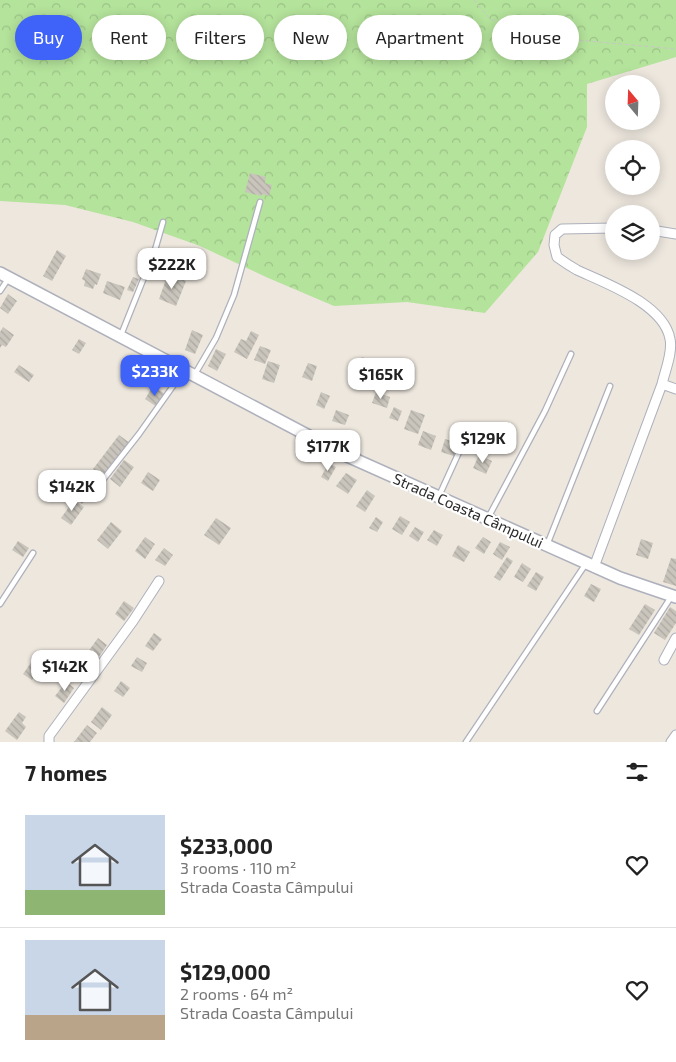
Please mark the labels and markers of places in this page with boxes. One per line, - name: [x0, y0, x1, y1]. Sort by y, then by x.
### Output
- pin: $222K: [137, 248, 207, 290]
- pin: $233K: [120, 354, 190, 397]
- pin: $165K: [346, 358, 416, 400]
- pin: $129K: [448, 422, 518, 464]
- pin: $177K: [293, 430, 363, 472]
- pin: $142K: [37, 470, 107, 512]
- pin: $142K: [30, 650, 100, 692]

